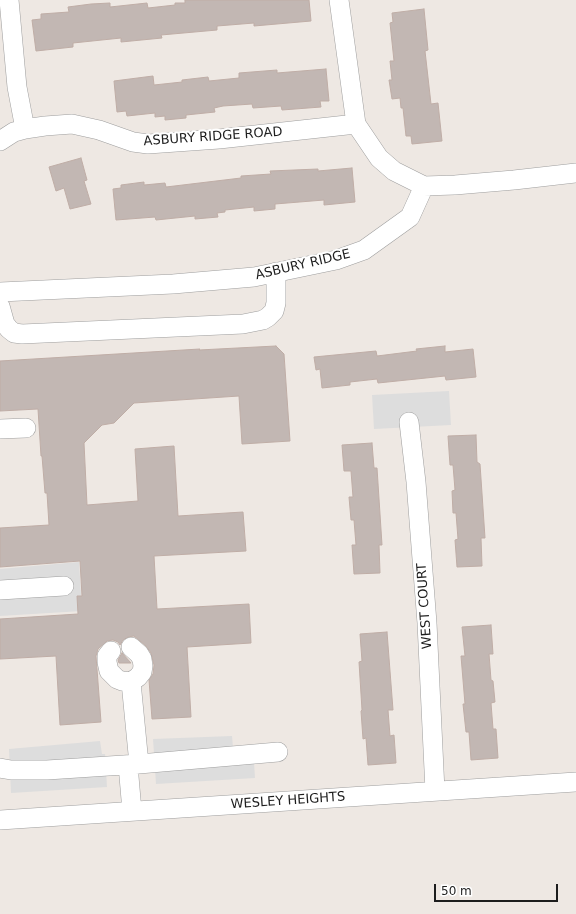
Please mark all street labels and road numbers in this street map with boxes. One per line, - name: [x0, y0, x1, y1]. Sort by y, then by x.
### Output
- street label: ASBURY RIDGE ROAD: [143, 124, 283, 150]
- street label: ASBURY RIDGE: [254, 246, 352, 284]
- street label: WEST COURT: [414, 562, 436, 650]
- street label: WESLEY HEIGHTS: [230, 789, 346, 813]

